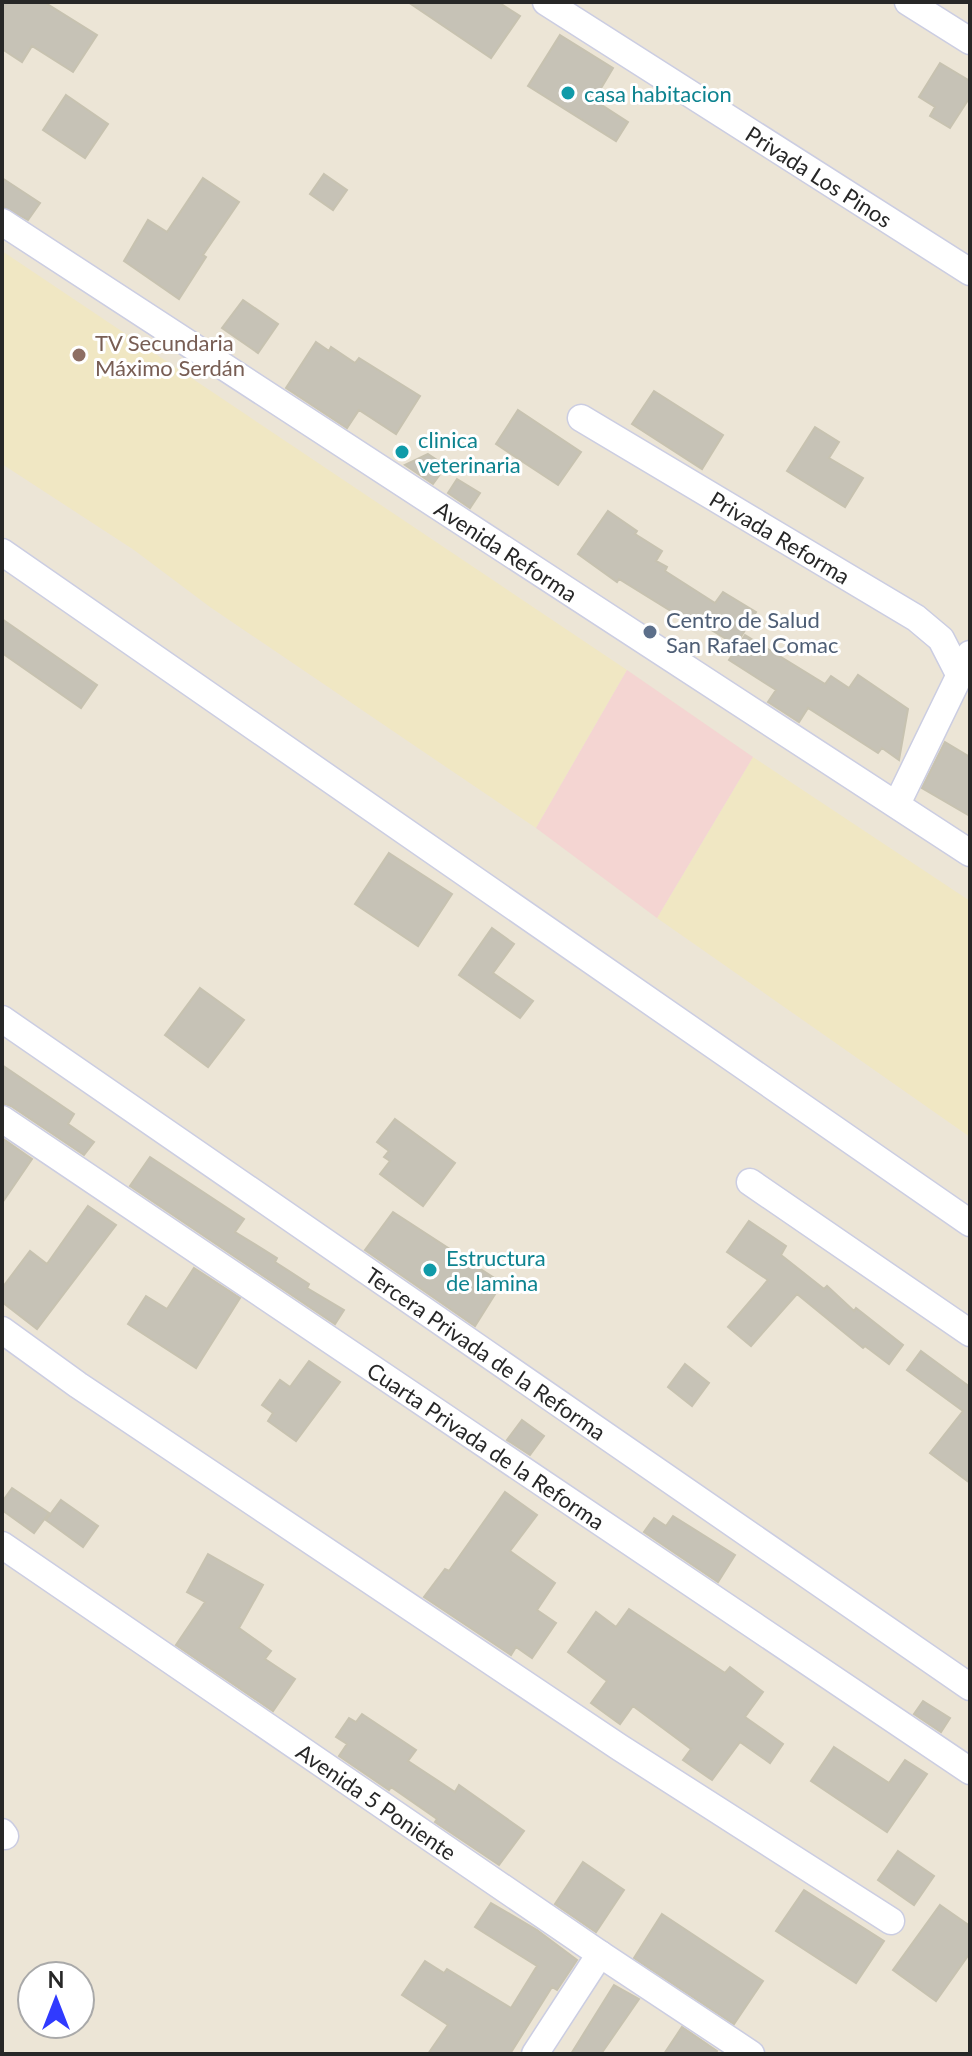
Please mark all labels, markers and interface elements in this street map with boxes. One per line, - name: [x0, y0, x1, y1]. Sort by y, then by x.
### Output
- place label: casa habitacion: [584, 80, 732, 107]
- marker: casa habitacion: [559, 84, 577, 102]
- street label: Privada Los Pinos: [741, 119, 897, 233]
- place label: TV Secundaria Máximo Serdán: [95, 329, 245, 381]
- marker: TV Secundaria Máximo Serdán: [70, 346, 88, 364]
- place label: clinica veterinaria: [418, 426, 521, 478]
- marker: clinica veterinaria: [393, 443, 411, 461]
- street label: Privada Reforma: [705, 485, 855, 589]
- street label: Avenida Reforma: [430, 494, 583, 607]
- place label: Centro de Salud San Rafael Comac: [666, 606, 839, 658]
- marker: Centro de Salud San Rafael Comac: [641, 623, 659, 641]
- place label: Estructura de lamina: [446, 1244, 546, 1296]
- street label: Tercera Privada de la Reforma: [361, 1261, 611, 1445]
- marker: Estructura de lamina: [421, 1261, 439, 1279]
- street label: Cuarta Privada de la Reforma: [363, 1356, 610, 1535]
- street label: Avenida 5 Poniente: [292, 1737, 462, 1865]
- north arrow: [16, 1960, 96, 2040]
- text: N: [48, 1966, 64, 1993]

